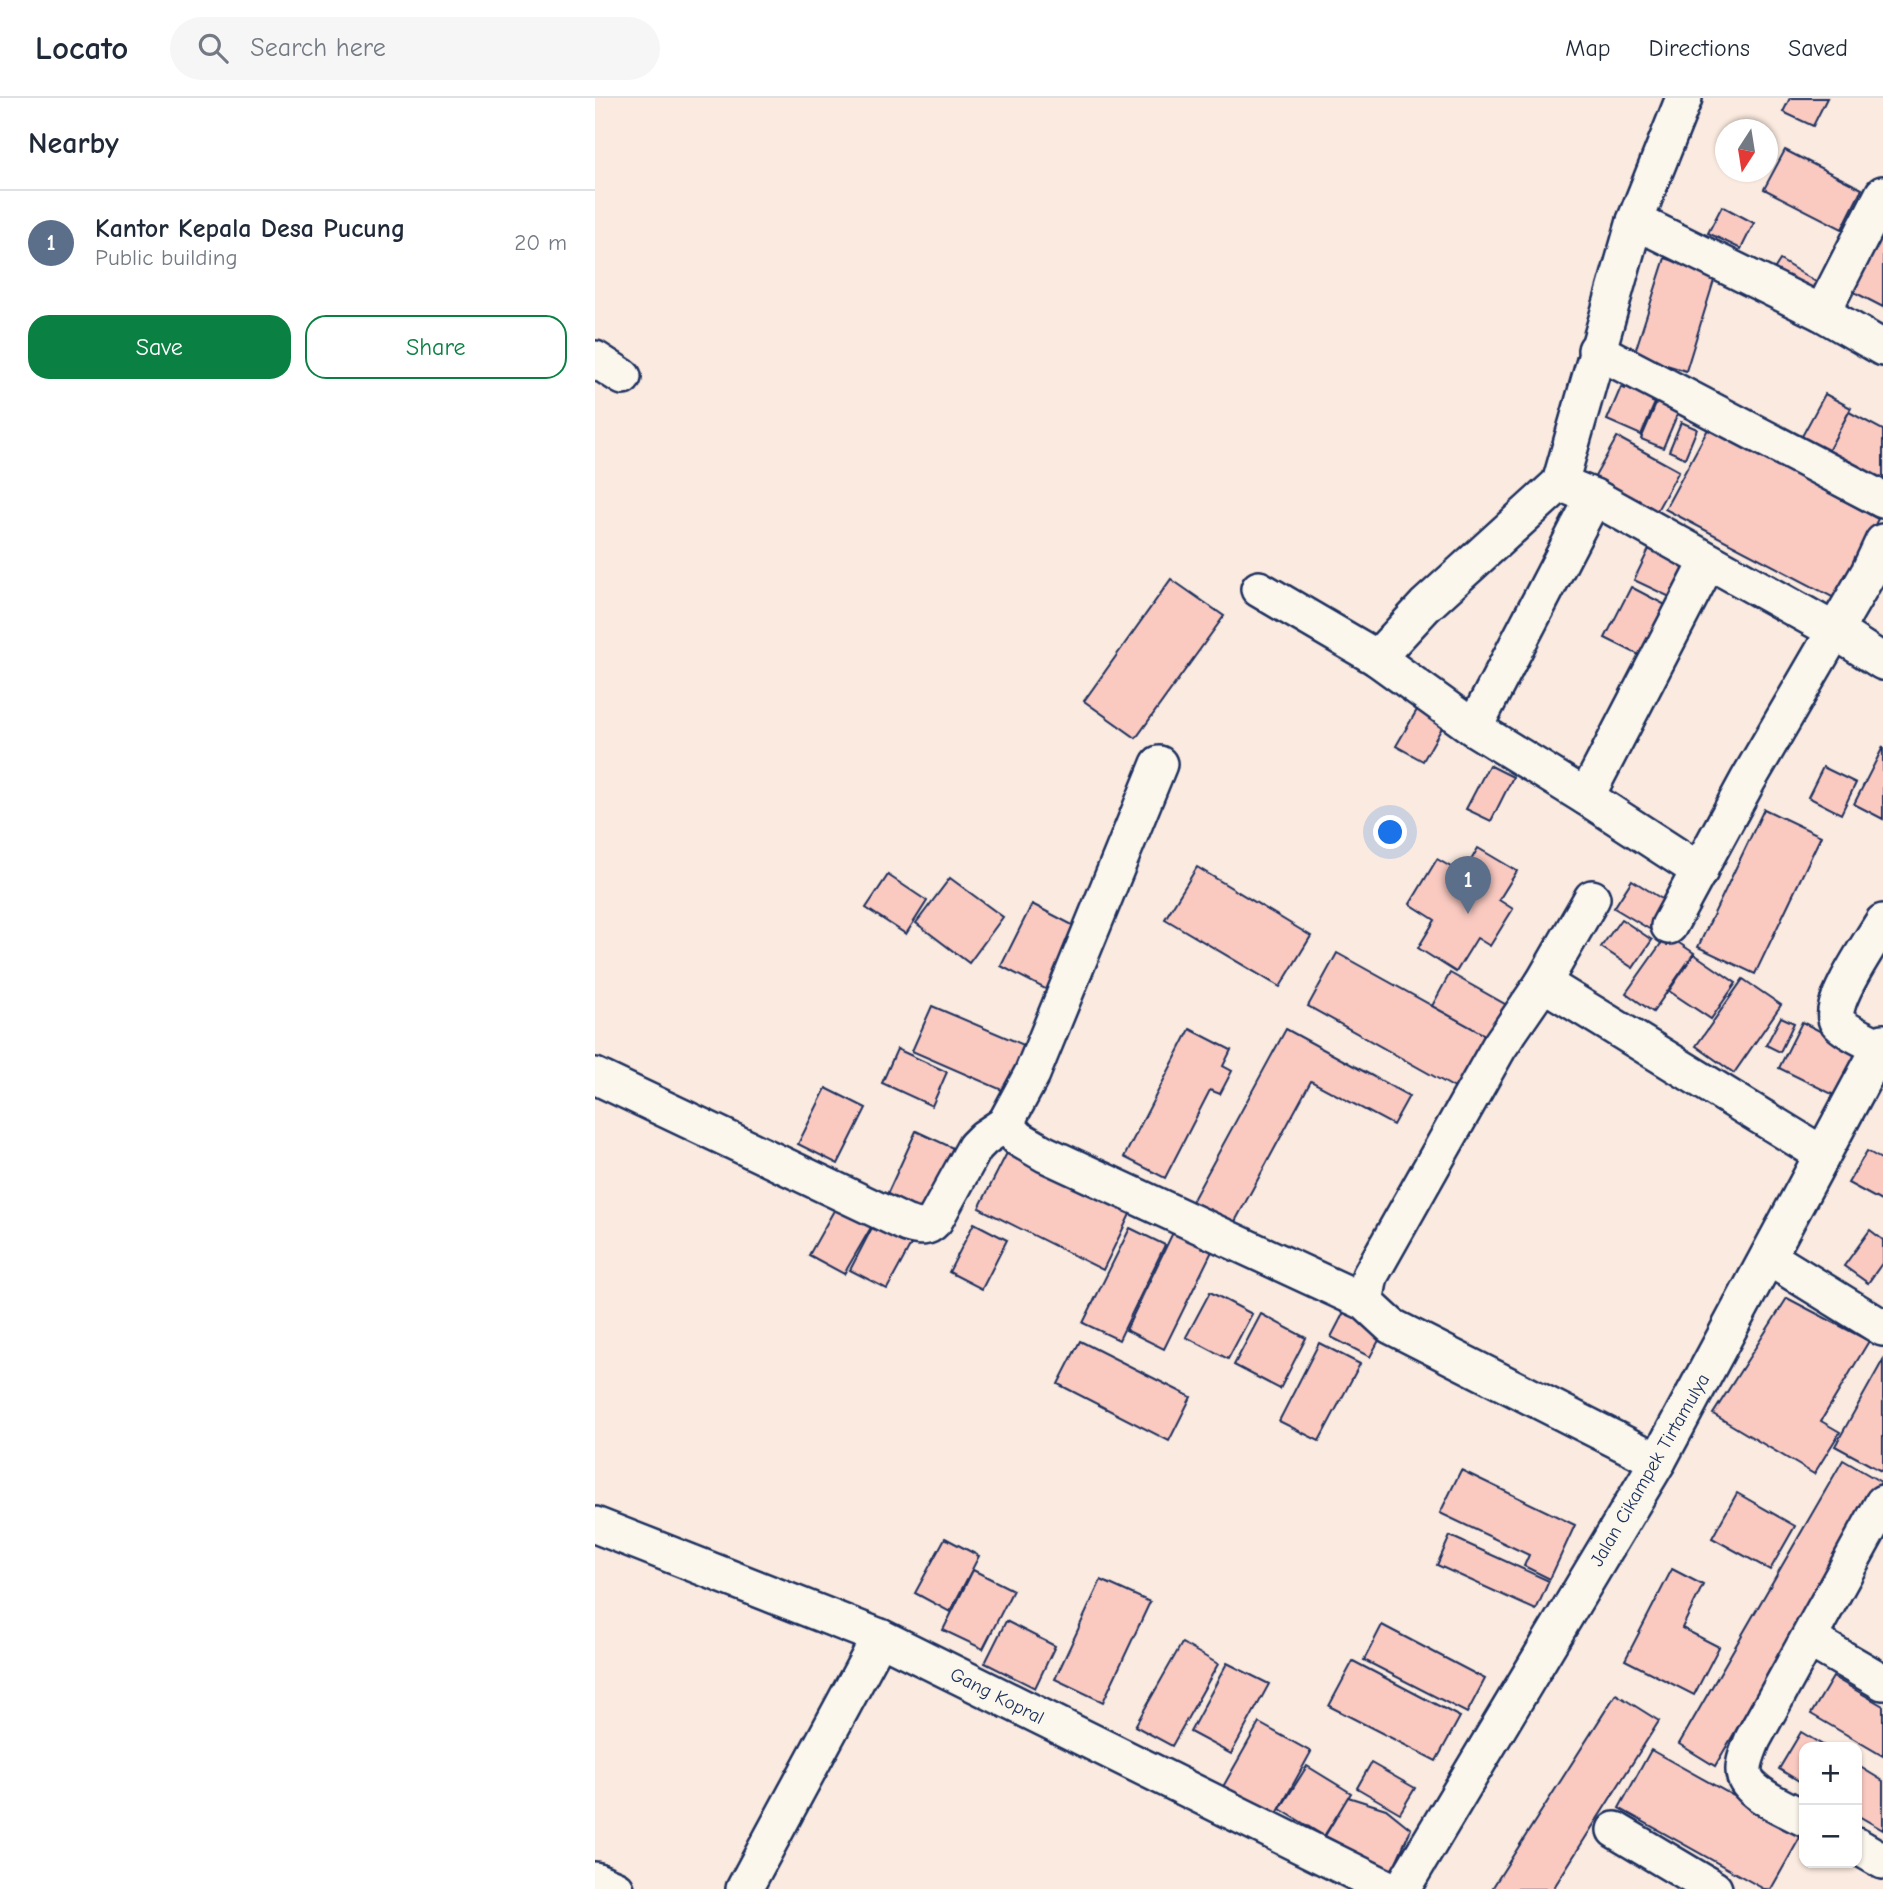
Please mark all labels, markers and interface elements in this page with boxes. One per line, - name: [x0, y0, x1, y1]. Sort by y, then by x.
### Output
- search box: [170, 17, 660, 80]
- text: Locato: [35, 29, 128, 67]
- icon: search: [194, 29, 232, 67]
- text: Search here: [250, 33, 386, 63]
- text: Map: [1565, 34, 1611, 62]
- text: Directions: [1649, 34, 1750, 62]
- text: Saved: [1788, 34, 1848, 62]
- north arrow: [1715, 119, 1778, 182]
- text: Nearby: [28, 126, 119, 161]
- text: Kantor Kepala Desa Pucung: [95, 214, 405, 244]
- text: 1: [46, 229, 56, 256]
- text: 20 m: [514, 229, 567, 256]
- text: Public building: [95, 244, 238, 271]
- button: Save: [28, 315, 291, 379]
- button: Share: [305, 315, 567, 379]
- your location: [1373, 815, 1407, 849]
- pin: 1: [1445, 856, 1491, 914]
- street label: Jalan Cikampek Tirtamulya: [1586, 1370, 1714, 1570]
- street label: Gang Kopral: [946, 1663, 1048, 1729]
- map controls: [1799, 1742, 1862, 1868]
- button: +: [1799, 1742, 1862, 1805]
- button: −: [1799, 1805, 1862, 1868]

